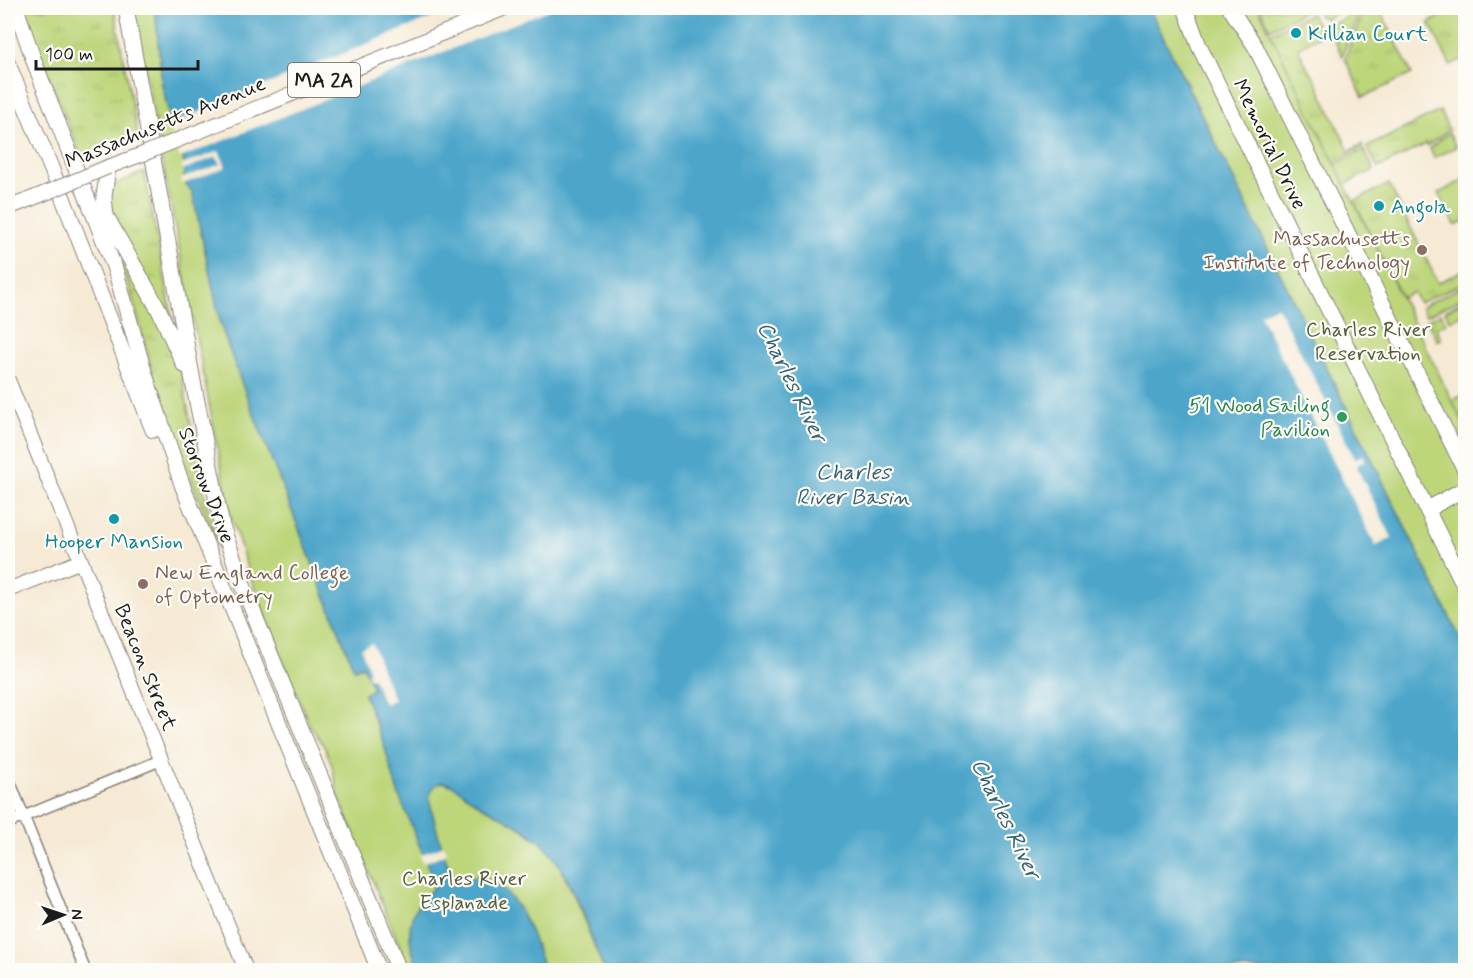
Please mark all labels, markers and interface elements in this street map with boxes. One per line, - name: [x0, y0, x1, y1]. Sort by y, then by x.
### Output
- place label: Killian Court: [1308, 20, 1428, 48]
- marker: Killian Court: [1289, 26, 1303, 40]
- scale bar: [36, 33, 198, 71]
- text: 100 m: [45, 43, 93, 67]
- road number: MA 2A: [288, 63, 360, 97]
- street label: Massachusetts Avenue: [61, 70, 270, 176]
- street label: Memorial Drive: [1225, 75, 1313, 214]
- place label: Angola: [1391, 193, 1451, 223]
- marker: Angola: [1372, 199, 1386, 213]
- place label: Massachusetts Institute of Technology: [1204, 225, 1410, 278]
- marker: Massachusetts Institute of Technology: [1415, 243, 1429, 257]
- park label: Charles River Reservation: [1306, 316, 1431, 368]
- water label: Charles River: [750, 317, 834, 449]
- place label: 51 Wood Sailing Pavilion: [1189, 392, 1330, 444]
- marker: 51 Wood Sailing Pavilion: [1335, 410, 1349, 424]
- street label: Storrow Drive: [171, 423, 241, 547]
- water label: Charles River Basin: [796, 459, 910, 512]
- marker: Hooper Mansion: [107, 512, 121, 526]
- place label: Hooper Mansion: [45, 528, 183, 556]
- place label: New England College of Optometry: [155, 559, 349, 611]
- marker: New England College of Optometry: [136, 577, 150, 591]
- street label: Beacon Street: [107, 600, 183, 735]
- water label: Charles River: [964, 754, 1048, 886]
- park label: Charles River Esplanade: [402, 865, 527, 917]
- north arrow: [33, 885, 93, 945]
- text: N: [66, 909, 87, 920]

